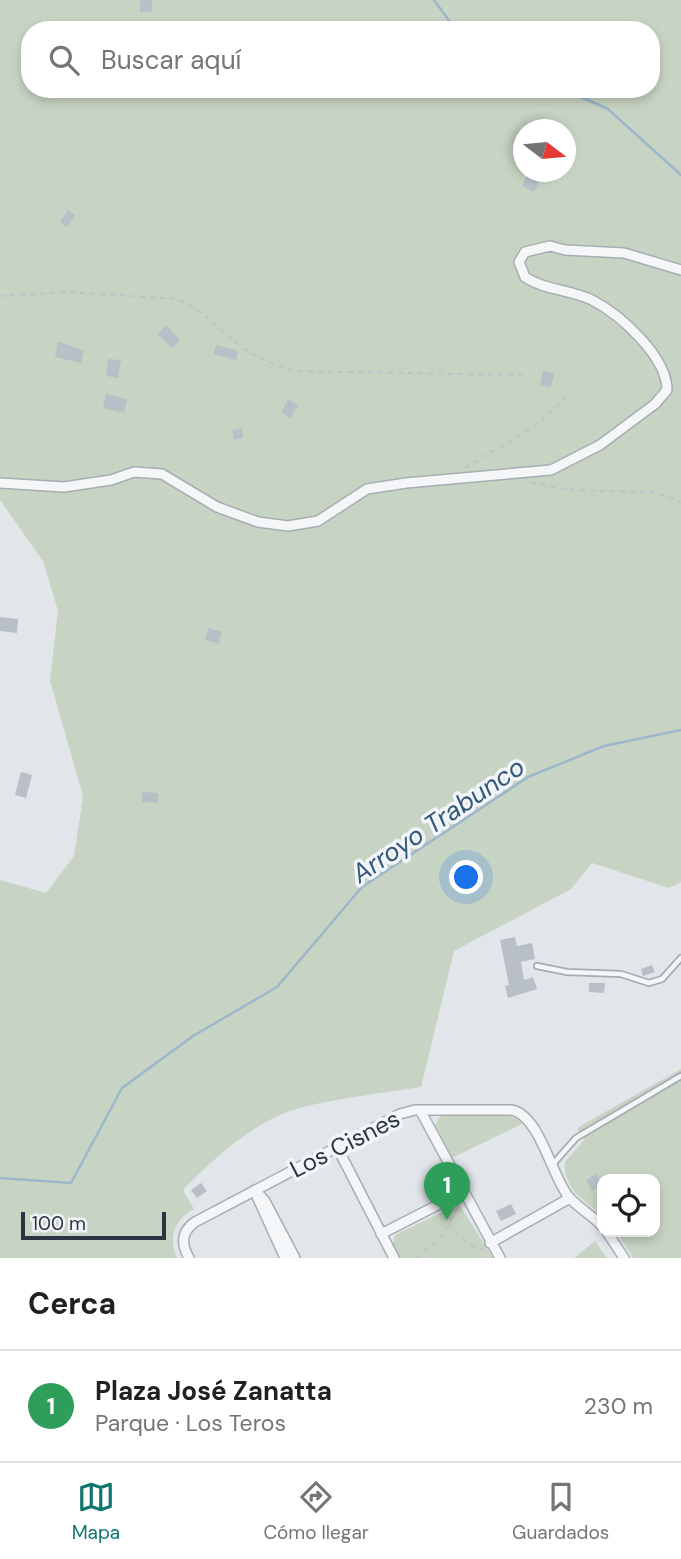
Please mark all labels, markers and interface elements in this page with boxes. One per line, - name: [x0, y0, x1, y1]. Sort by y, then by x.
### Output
- search box: [21, 21, 660, 98]
- icon: search: [45, 41, 83, 79]
- text: Buscar aquí: [101, 43, 241, 77]
- north arrow: [513, 119, 576, 182]
- water label: Arroyo Trabunco: [344, 750, 531, 891]
- your location: [449, 860, 483, 894]
- street label: Los Cisnes: [285, 1103, 405, 1184]
- pin: 1: [424, 1162, 470, 1220]
- map controls: [597, 1174, 660, 1237]
- button: locate: [597, 1174, 660, 1237]
- scale bar: [21, 1209, 166, 1241]
- text: 100 m: [32, 1211, 86, 1236]
- text: Cerca: [28, 1284, 116, 1323]
- text: Plaza José Zanatta: [95, 1374, 332, 1408]
- text: 1: [47, 1391, 55, 1421]
- text: 230 m: [584, 1391, 653, 1421]
- text: Parque · Los Teros: [95, 1408, 286, 1438]
- tab: Mapa: [72, 1478, 120, 1545]
- tab: Cómo llegar: [263, 1478, 369, 1545]
- tab: Guardados: [512, 1478, 609, 1545]

